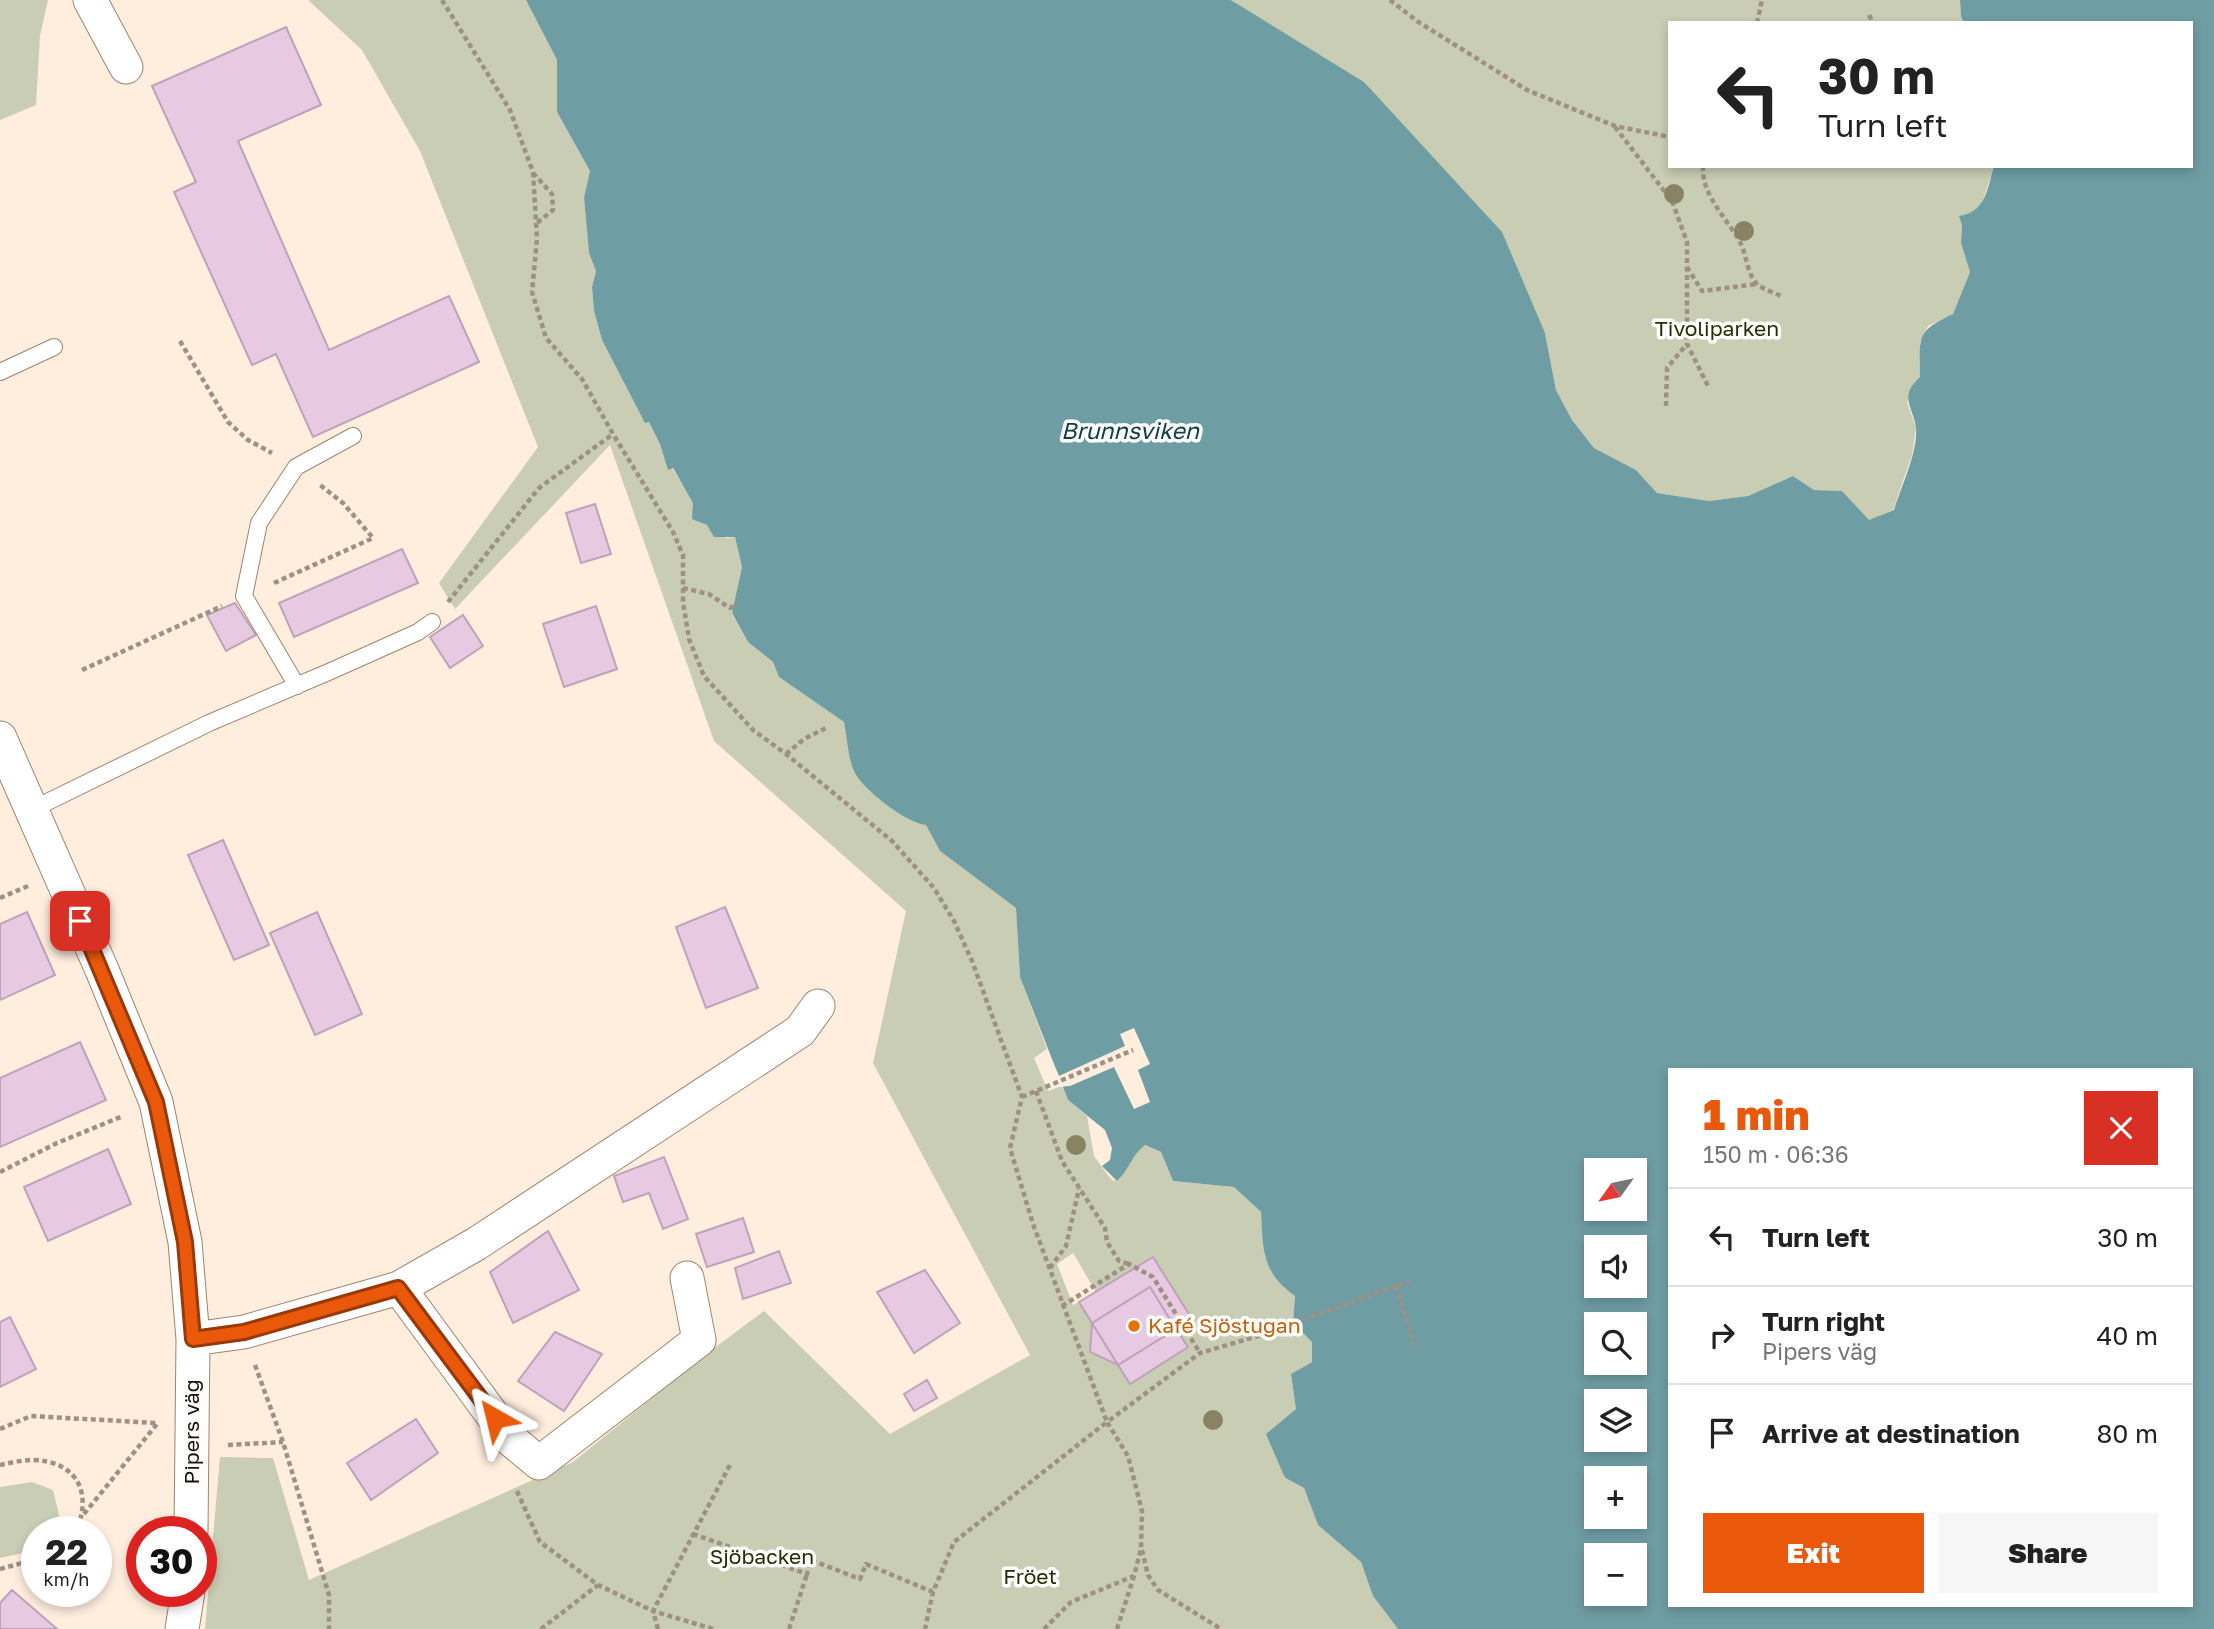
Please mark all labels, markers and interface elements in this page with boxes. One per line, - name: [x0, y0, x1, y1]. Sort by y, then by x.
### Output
- text: 30 m: [1818, 46, 1935, 105]
- icon: left: [1703, 49, 1794, 140]
- text: Turn left: [1818, 106, 1947, 144]
- park label: Tivoliparken: [1655, 315, 1779, 341]
- water label: Brunnsviken: [1061, 416, 1200, 444]
- pin: [50, 891, 110, 951]
- icon: arrive: [61, 902, 99, 940]
- text: 1 min: [1703, 1089, 1810, 1139]
- button: close: [2084, 1091, 2158, 1165]
- text: 150 m · 06:36: [1703, 1140, 1849, 1168]
- north arrow: [1584, 1158, 1647, 1222]
- map controls: [1584, 1158, 1647, 1606]
- icon: left: [1703, 1218, 1741, 1256]
- text: Turn left: [1762, 1222, 1870, 1253]
- text: 30 m: [2097, 1222, 2158, 1253]
- button: sound: [1584, 1235, 1647, 1298]
- text: Turn right: [1762, 1306, 1885, 1337]
- place label: Kafé Sjöstugan: [1148, 1312, 1301, 1338]
- button: search: [1584, 1312, 1647, 1375]
- icon: right: [1703, 1316, 1741, 1354]
- marker: Kafé Sjöstugan: [1126, 1318, 1142, 1334]
- text: 40 m: [2097, 1320, 2158, 1351]
- text: Pipers väg: [1762, 1337, 1877, 1365]
- street label: Pipers väg: [178, 1379, 204, 1485]
- position arrow: [458, 1381, 532, 1455]
- button: layers: [1584, 1389, 1647, 1452]
- icon: arrive: [1703, 1414, 1741, 1452]
- text: Arrive at destination: [1762, 1418, 2020, 1449]
- text: 80 m: [2097, 1418, 2158, 1449]
- button: +: [1584, 1466, 1647, 1529]
- button: Exit: [1703, 1513, 1924, 1593]
- button: Share: [1938, 1513, 2158, 1593]
- speed limit sign: 30: [126, 1516, 217, 1607]
- text: 22: [45, 1531, 88, 1573]
- park label: Sjöbacken: [710, 1543, 814, 1569]
- button: −: [1584, 1543, 1647, 1606]
- park label: Fröet: [1003, 1563, 1057, 1589]
- text: km/h: [44, 1568, 89, 1590]

